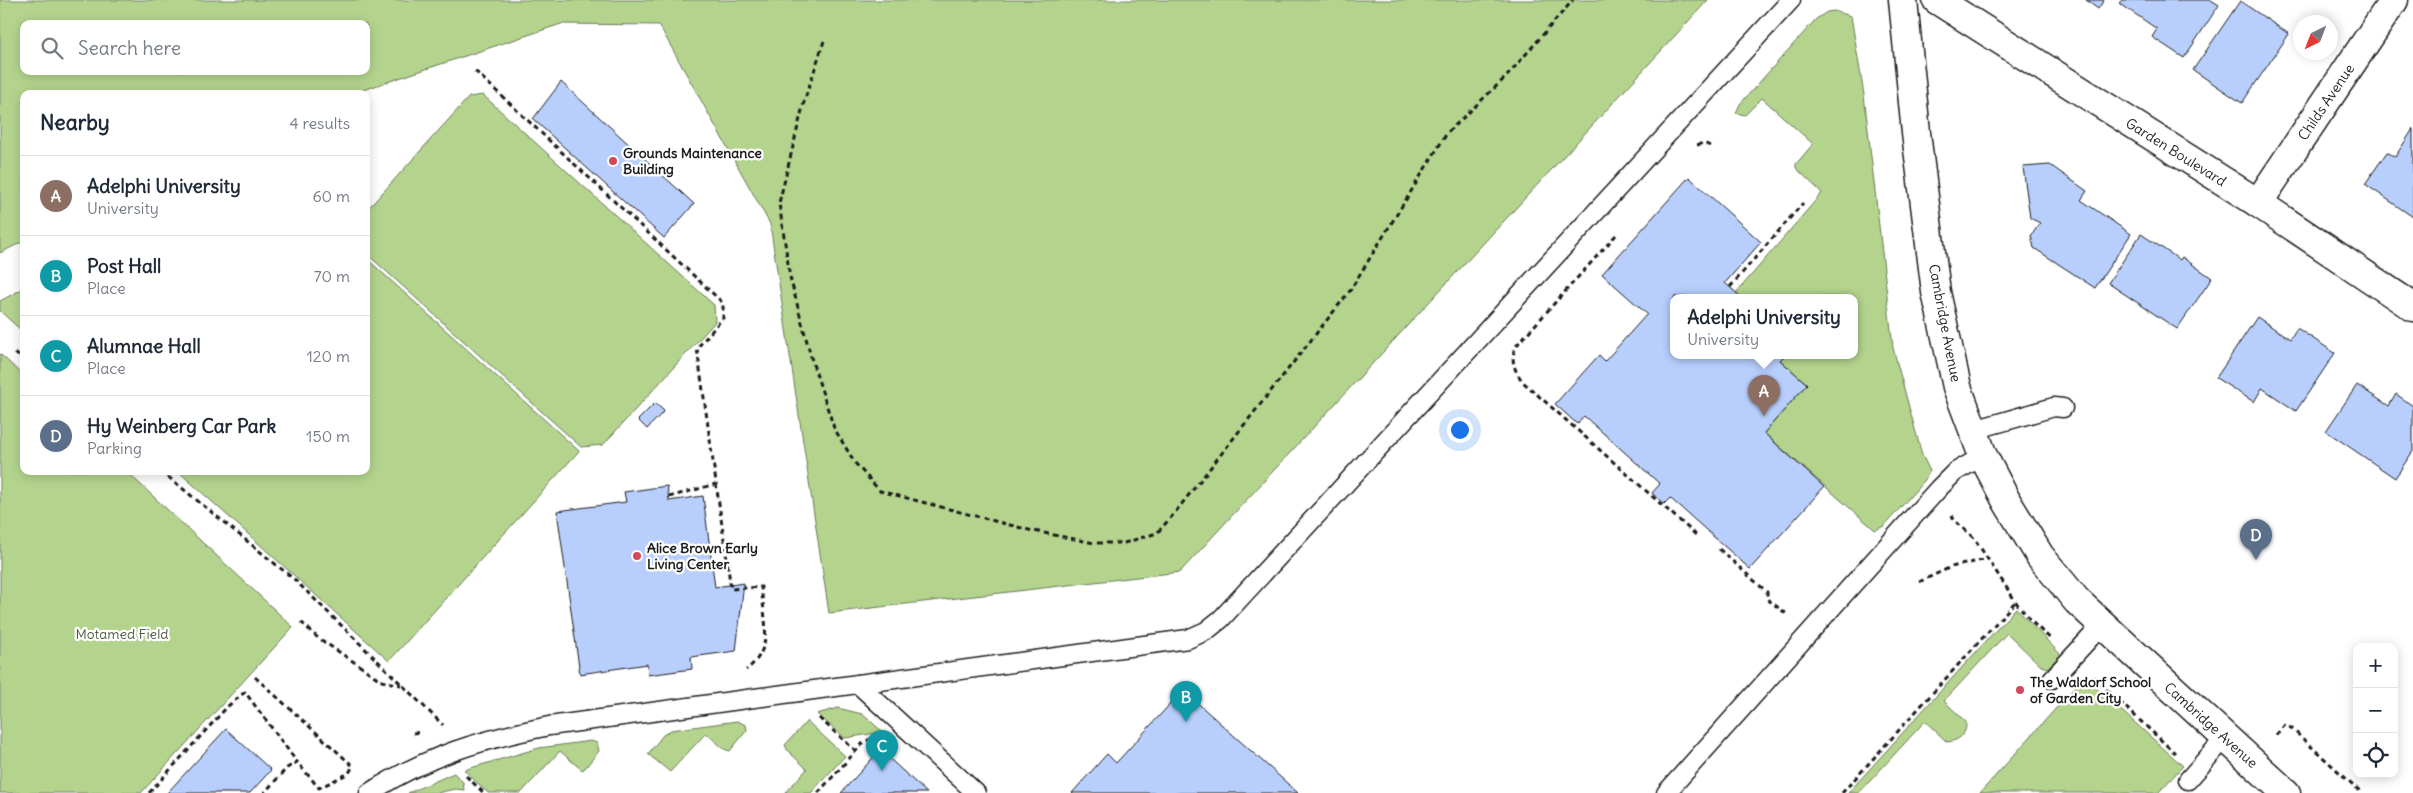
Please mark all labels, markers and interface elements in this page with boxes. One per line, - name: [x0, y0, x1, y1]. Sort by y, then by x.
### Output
- north arrow: [2293, 15, 2338, 60]
- search box: [20, 20, 370, 75]
- icon: search: [38, 34, 66, 62]
- text: Search here: [78, 36, 181, 60]
- street label: Childs Avenue: [2294, 60, 2358, 144]
- text: Nearby: [40, 109, 110, 136]
- text: 4 results: [289, 113, 350, 133]
- street label: Garden Boulevard: [2122, 114, 2230, 190]
- place label: Grounds Maintenance Building: [623, 144, 762, 178]
- marker: Grounds Maintenance Building: [607, 155, 619, 167]
- text: Adelphi University: [87, 174, 241, 198]
- text: A: [51, 186, 61, 206]
- text: 60 m: [312, 186, 350, 206]
- text: University: [87, 198, 159, 218]
- text: Post Hall: [87, 254, 161, 278]
- street label: Cambridge Avenue: [1925, 262, 1965, 384]
- text: B: [51, 266, 61, 286]
- text: 70 m: [314, 266, 350, 286]
- text: Place: [87, 278, 126, 298]
- popup: [1670, 294, 1858, 359]
- text: Adelphi University: [1687, 305, 1841, 329]
- text: University: [1687, 329, 1759, 349]
- text: Alumnae Hall: [87, 334, 201, 358]
- text: C: [51, 346, 61, 366]
- text: 120 m: [307, 346, 350, 366]
- text: Place: [87, 358, 126, 378]
- pin: A: [1748, 375, 1780, 416]
- text: Hy Weinberg Car Park: [87, 414, 276, 438]
- your location: [1447, 417, 1473, 443]
- text: D: [50, 426, 62, 446]
- text: 150 m: [306, 426, 350, 446]
- text: Parking: [87, 438, 142, 458]
- pin: D: [2240, 519, 2272, 560]
- place label: Alice Brown Early Living Center: [647, 539, 758, 573]
- marker: Alice Brown Early Living Center: [631, 550, 643, 562]
- park label: Motamed Field: [75, 625, 169, 643]
- map controls: [2353, 643, 2398, 778]
- button: +: [2353, 643, 2398, 688]
- place label: The Waldorf School of Garden City: [2030, 673, 2151, 707]
- street label: Cambridge Avenue: [2160, 678, 2262, 772]
- pin: B: [1170, 681, 1202, 722]
- marker: The Waldorf School of Garden City: [2014, 684, 2026, 696]
- button: −: [2353, 688, 2398, 733]
- pin: C: [866, 730, 898, 771]
- button: locate: [2353, 733, 2398, 778]

